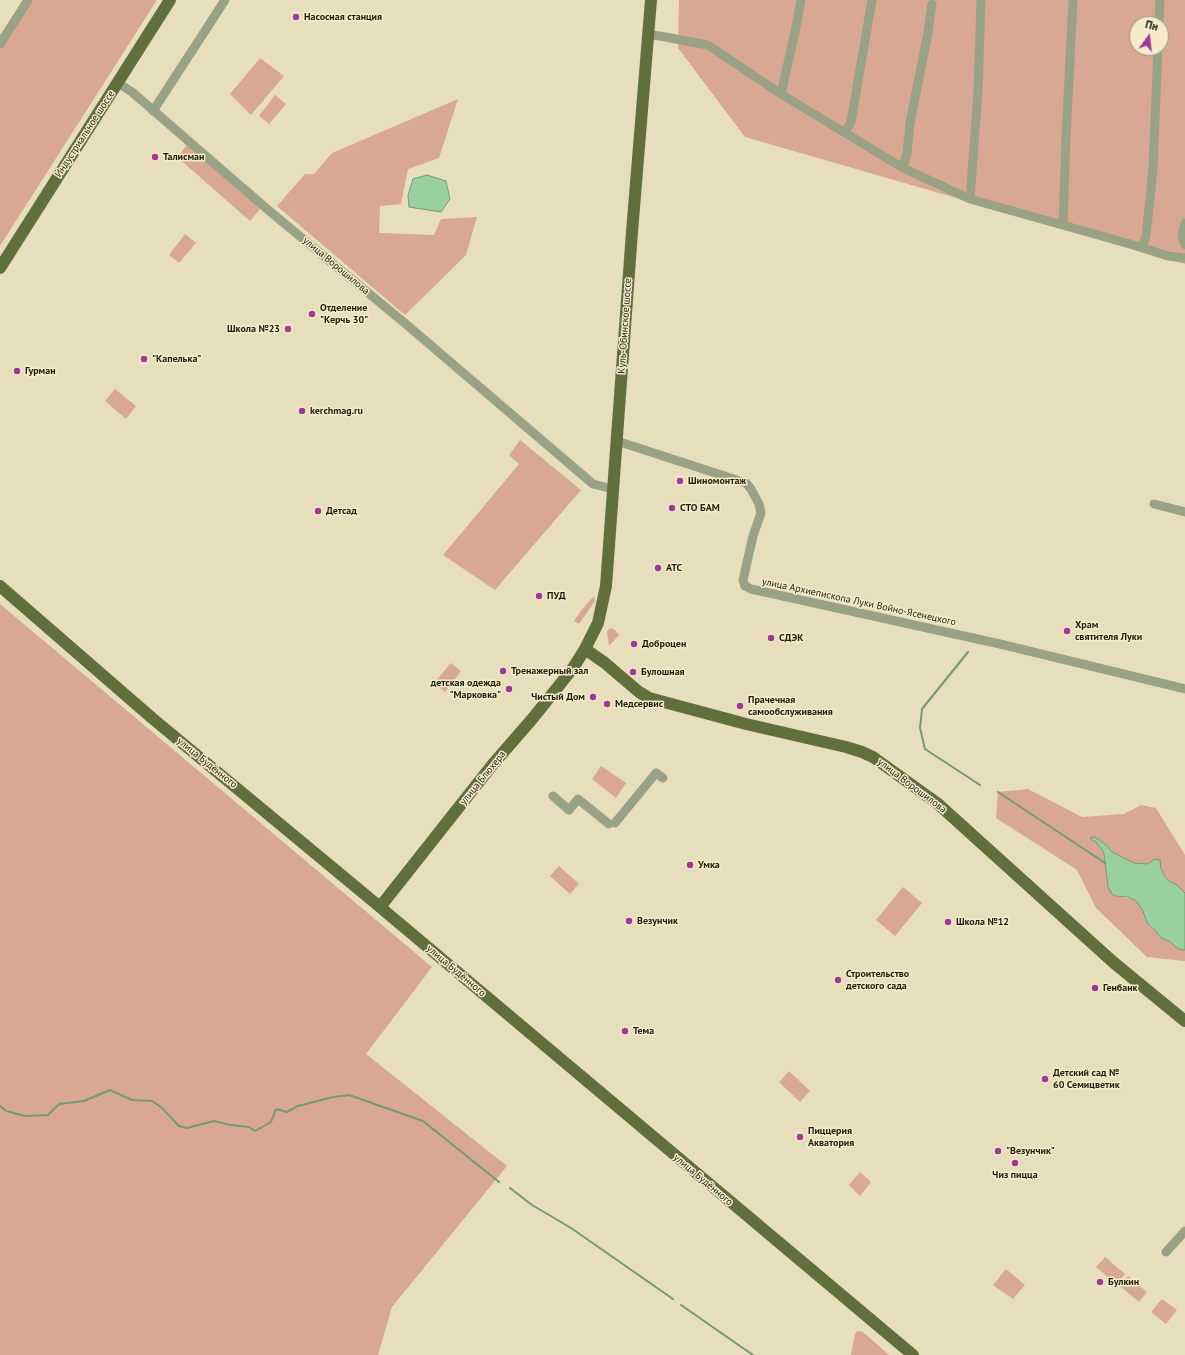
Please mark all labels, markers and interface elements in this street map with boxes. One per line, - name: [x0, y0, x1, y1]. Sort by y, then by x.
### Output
- place label: Насосная станция: [304, 11, 382, 23]
- marker: Насосная станция: [291, 12, 301, 22]
- north arrow: [1129, 16, 1169, 56]
- text: Пн: [1144, 17, 1160, 34]
- street label: Индустриальное шоссе: [52, 88, 118, 180]
- place label: Талисман: [163, 151, 204, 163]
- marker: Талисман: [150, 152, 160, 162]
- street label: улица Ворошилова: [300, 235, 372, 297]
- street label: Куль-Обинское шоссе: [616, 278, 634, 374]
- place label: Отделение "Керчь 30": [320, 302, 368, 326]
- marker: Отделение "Керчь 30": [307, 309, 317, 319]
- place label: Школа №23: [227, 323, 280, 335]
- marker: Школа №23: [283, 324, 293, 334]
- place label: "Капелька": [152, 353, 201, 365]
- marker: "Капелька": [139, 354, 149, 364]
- place label: Гурман: [25, 365, 56, 377]
- marker: Гурман: [12, 366, 22, 376]
- place label: kerchmag.ru: [310, 405, 363, 417]
- marker: kerchmag.ru: [297, 406, 307, 416]
- place label: Шиномонтаж: [688, 475, 746, 487]
- marker: Шиномонтаж: [675, 476, 685, 486]
- place label: СТО БАМ: [680, 502, 720, 514]
- marker: СТО БАМ: [667, 503, 677, 513]
- place label: Детсад: [326, 505, 357, 517]
- marker: Детсад: [313, 506, 323, 516]
- place label: АТС: [666, 562, 682, 574]
- marker: АТС: [653, 563, 663, 573]
- street label: улица Архиепископа Луки Войно-Ясенецкого: [761, 576, 957, 628]
- place label: ПУД: [547, 590, 566, 602]
- marker: ПУД: [534, 591, 544, 601]
- place label: Храм святителя Луки: [1075, 619, 1142, 642]
- marker: Храм святителя Луки: [1062, 626, 1072, 636]
- place label: СДЭК: [779, 632, 803, 644]
- marker: СДЭК: [766, 633, 776, 643]
- place label: Доброцен: [642, 638, 686, 650]
- marker: Доброцен: [629, 639, 639, 649]
- place label: Тренажерный зал: [511, 665, 588, 677]
- marker: Тренажерный зал: [498, 666, 508, 676]
- place label: Булошная: [641, 666, 685, 678]
- marker: Булошная: [628, 667, 638, 677]
- place label: детская одежда "Марковка": [430, 677, 501, 700]
- marker: детская одежда "Марковка": [504, 684, 514, 694]
- place label: Чистый Дом: [531, 691, 585, 703]
- marker: Чистый Дом: [588, 692, 598, 702]
- place label: Прачечная самообслуживания: [748, 694, 833, 718]
- place label: Медсервис: [615, 698, 663, 710]
- marker: Медсервис: [602, 699, 612, 709]
- marker: Прачечная самообслуживания: [735, 701, 745, 711]
- street label: улица Будённого: [175, 735, 239, 791]
- street label: улица Блюхера: [458, 749, 508, 807]
- street label: улица Ворошилова: [875, 756, 949, 816]
- place label: Умка: [698, 859, 720, 871]
- marker: Умка: [685, 860, 695, 870]
- place label: Везунчик: [637, 915, 678, 927]
- marker: Везунчик: [624, 916, 634, 926]
- place label: Школа №12: [956, 916, 1009, 928]
- marker: Школа №12: [943, 917, 953, 927]
- street label: улица Будённого: [424, 943, 488, 999]
- place label: Строительство детского сада: [846, 968, 909, 992]
- marker: Строительство детского сада: [833, 975, 843, 985]
- place label: Генбанк: [1103, 982, 1137, 994]
- marker: Генбанк: [1090, 983, 1100, 993]
- place label: Тема: [633, 1025, 654, 1037]
- marker: Тема: [620, 1026, 630, 1036]
- place label: Детский сад № 60 Семицветик: [1053, 1067, 1120, 1090]
- marker: Детский сад № 60 Семицветик: [1040, 1074, 1050, 1084]
- place label: Пиццерия Акватория: [808, 1125, 854, 1148]
- marker: Пиццерия Акватория: [795, 1132, 805, 1142]
- place label: "Везунчик": [1006, 1145, 1055, 1157]
- marker: "Везунчик": [993, 1146, 1003, 1156]
- street label: улица Будённого: [671, 1152, 735, 1208]
- marker: Чиз пицца: [1010, 1158, 1020, 1168]
- place label: Чиз пицца: [992, 1169, 1038, 1181]
- place label: Булкин: [1108, 1276, 1139, 1288]
- marker: Булкин: [1095, 1277, 1105, 1287]

